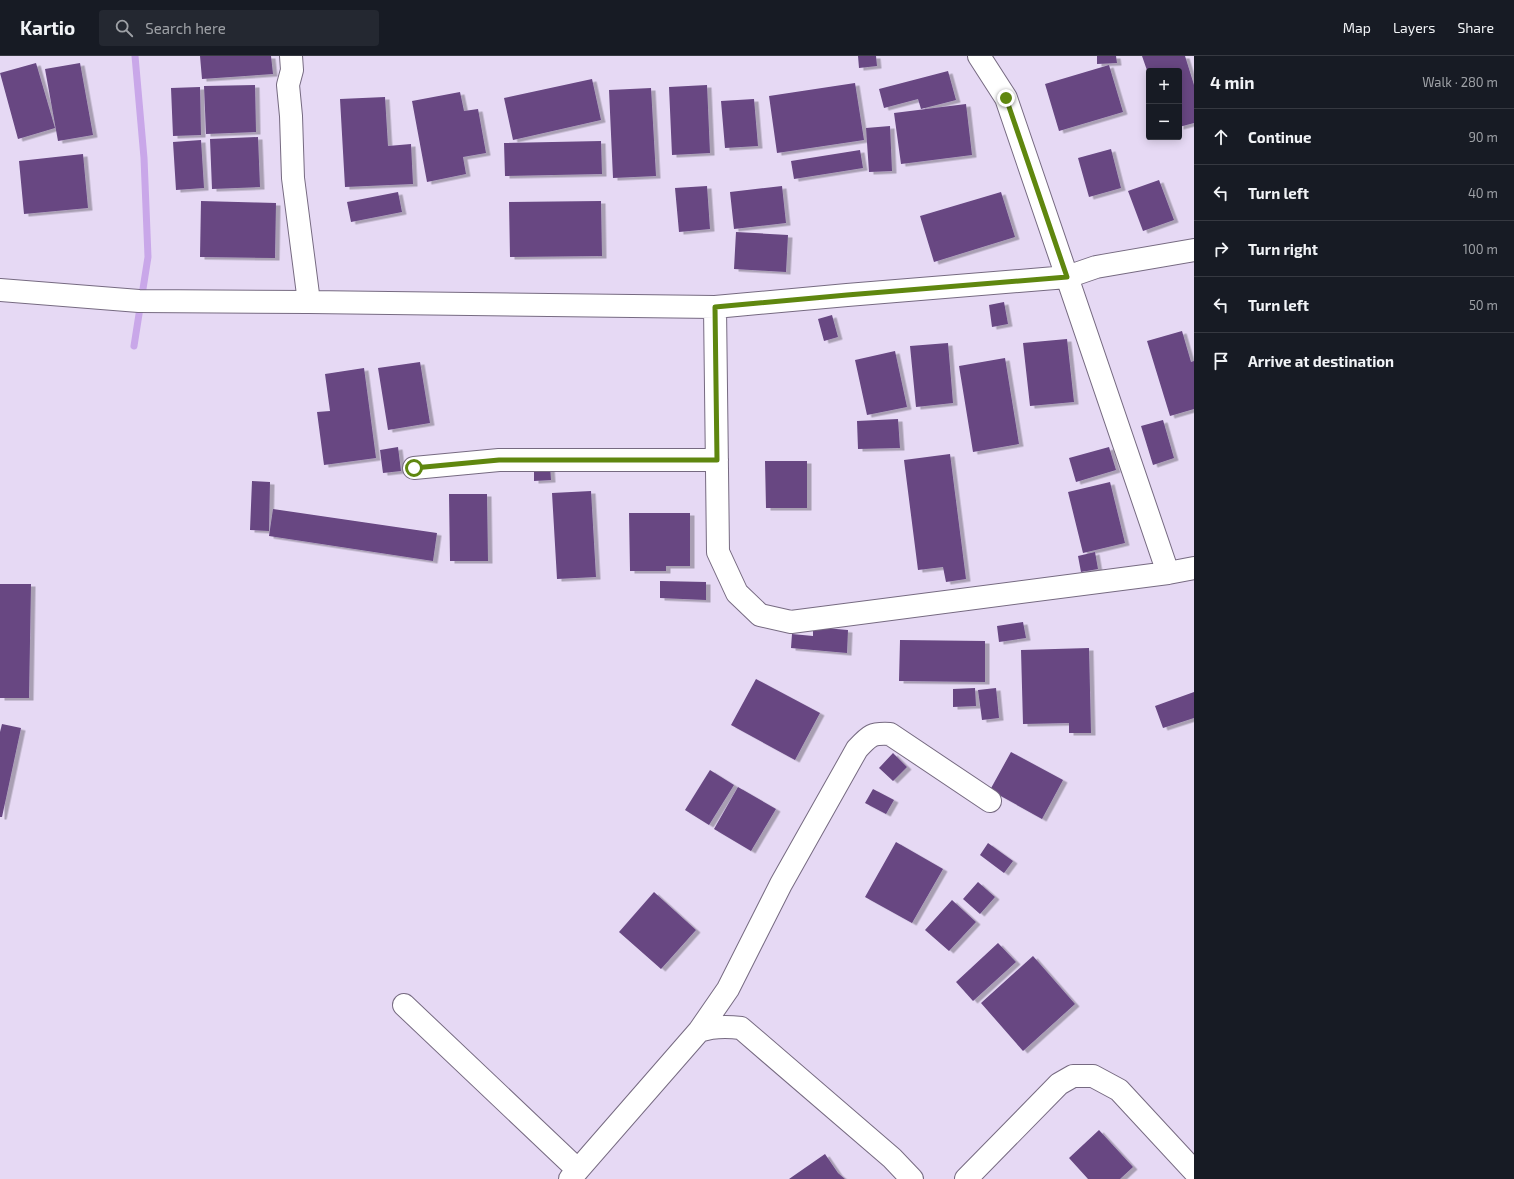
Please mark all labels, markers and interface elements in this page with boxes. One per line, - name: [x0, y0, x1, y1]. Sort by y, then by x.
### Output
- search box: [99, 10, 379, 46]
- text: Kartio: [20, 16, 75, 39]
- icon: search: [113, 17, 135, 39]
- text: Search here: [145, 19, 226, 37]
- text: Map: [1343, 19, 1371, 36]
- text: Layers: [1393, 19, 1435, 36]
- text: Share: [1457, 19, 1494, 36]
- map controls: [1146, 68, 1182, 140]
- button: +: [1146, 68, 1182, 104]
- text: 4 min: [1210, 72, 1254, 92]
- text: Walk · 280 m: [1422, 74, 1498, 90]
- route end: [997, 89, 1015, 107]
- button: −: [1146, 104, 1182, 140]
- icon: ahead: [1210, 126, 1232, 148]
- text: Continue: [1248, 128, 1311, 146]
- text: 90 m: [1468, 129, 1498, 145]
- icon: left: [1210, 182, 1232, 204]
- text: Turn left: [1248, 184, 1309, 202]
- text: 40 m: [1468, 185, 1498, 201]
- icon: right: [1210, 238, 1232, 260]
- text: Turn right: [1248, 240, 1318, 258]
- text: 100 m: [1463, 241, 1498, 257]
- icon: left: [1210, 294, 1232, 316]
- text: Turn left: [1248, 296, 1309, 314]
- text: 50 m: [1469, 297, 1498, 313]
- icon: arrive: [1210, 350, 1232, 372]
- text: Arrive at destination: [1248, 352, 1394, 370]
- route start: [405, 459, 423, 477]

